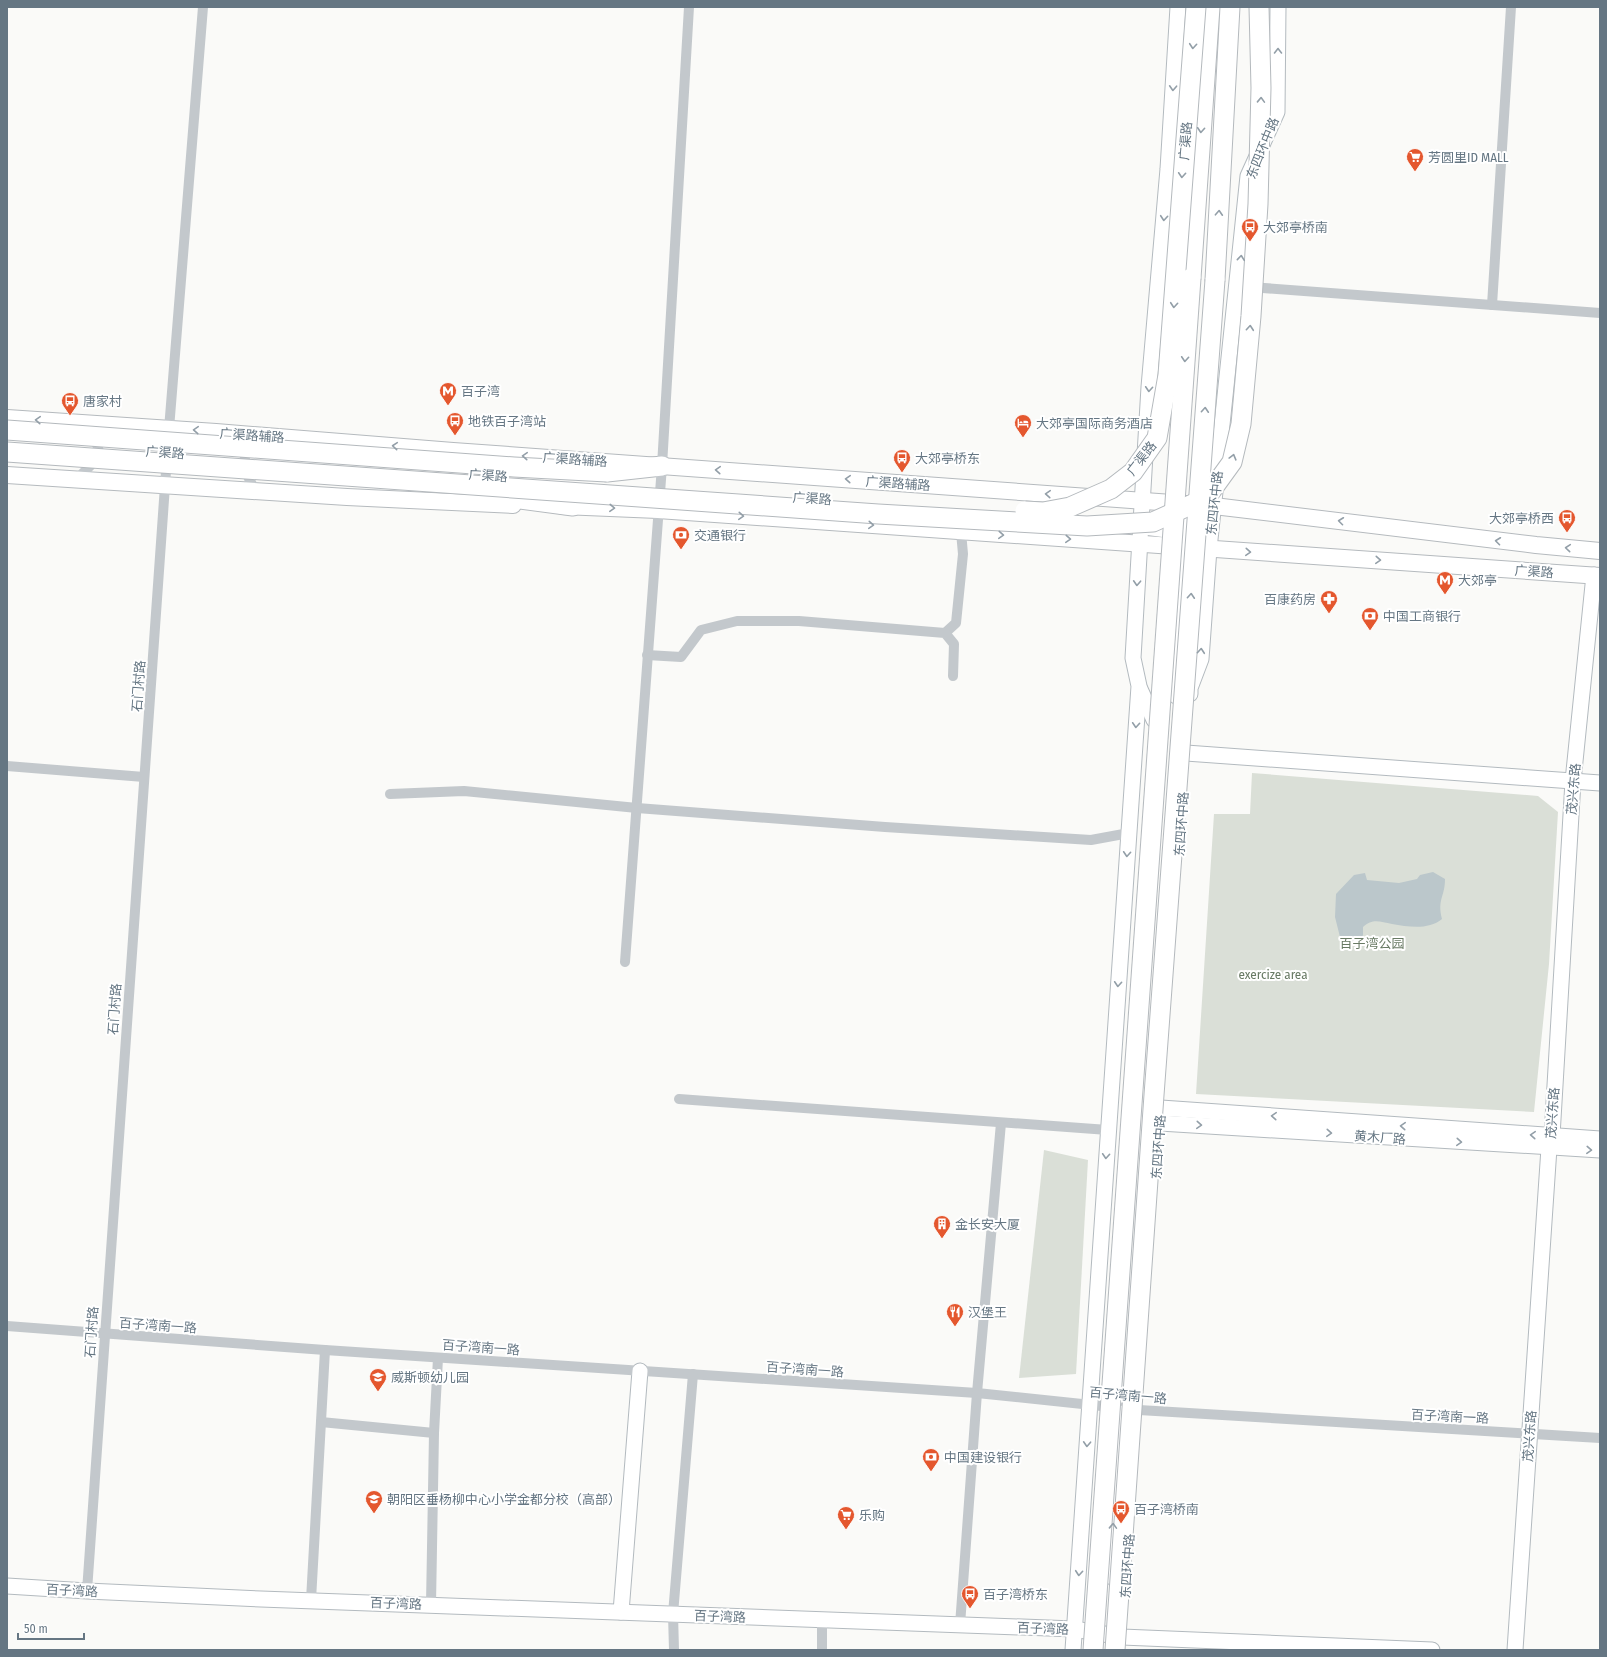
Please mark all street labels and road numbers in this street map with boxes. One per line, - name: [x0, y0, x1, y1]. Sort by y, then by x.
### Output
- street label: 东四环中路: [1243, 115, 1282, 181]
- street label: 广渠路: [1176, 121, 1195, 161]
- street label: 广渠路辅路: [219, 426, 285, 445]
- street label: 广渠路: [1123, 438, 1159, 478]
- street label: 广渠路: [145, 444, 185, 461]
- street label: 广渠路辅路: [542, 450, 608, 469]
- street label: 广渠路: [468, 467, 508, 484]
- street label: 东四环中路: [1204, 470, 1225, 536]
- street label: 广渠路辅路: [865, 474, 931, 493]
- street label: 广渠路: [792, 490, 832, 507]
- street label: 广渠路: [1514, 563, 1554, 580]
- street label: 石门村路: [129, 660, 148, 713]
- street label: 茂兴东路: [1564, 762, 1583, 816]
- street label: 东四环中路: [1172, 791, 1191, 857]
- street label: 石门村路: [105, 983, 124, 1036]
- street label: 茂兴东路: [1543, 1087, 1562, 1140]
- street label: 东四环中路: [1149, 1114, 1168, 1180]
- street label: 黄木厂路: [1353, 1128, 1406, 1147]
- street label: 石门村路: [82, 1306, 101, 1359]
- street label: 百子湾南一路: [119, 1315, 197, 1336]
- street label: 百子湾南一路: [442, 1337, 520, 1358]
- street label: 百子湾南一路: [766, 1359, 844, 1380]
- street label: 百子湾南一路: [1088, 1385, 1167, 1406]
- street label: 百子湾南一路: [1411, 1407, 1489, 1426]
- street label: 茂兴东路: [1520, 1410, 1539, 1463]
- street label: 东四环中路: [1118, 1533, 1137, 1599]
- street label: 百子湾路: [46, 1582, 98, 1599]
- street label: 百子湾路: [370, 1595, 422, 1612]
- street label: 百子湾路: [694, 1608, 746, 1625]
- street label: 百子湾路: [1017, 1620, 1069, 1637]

